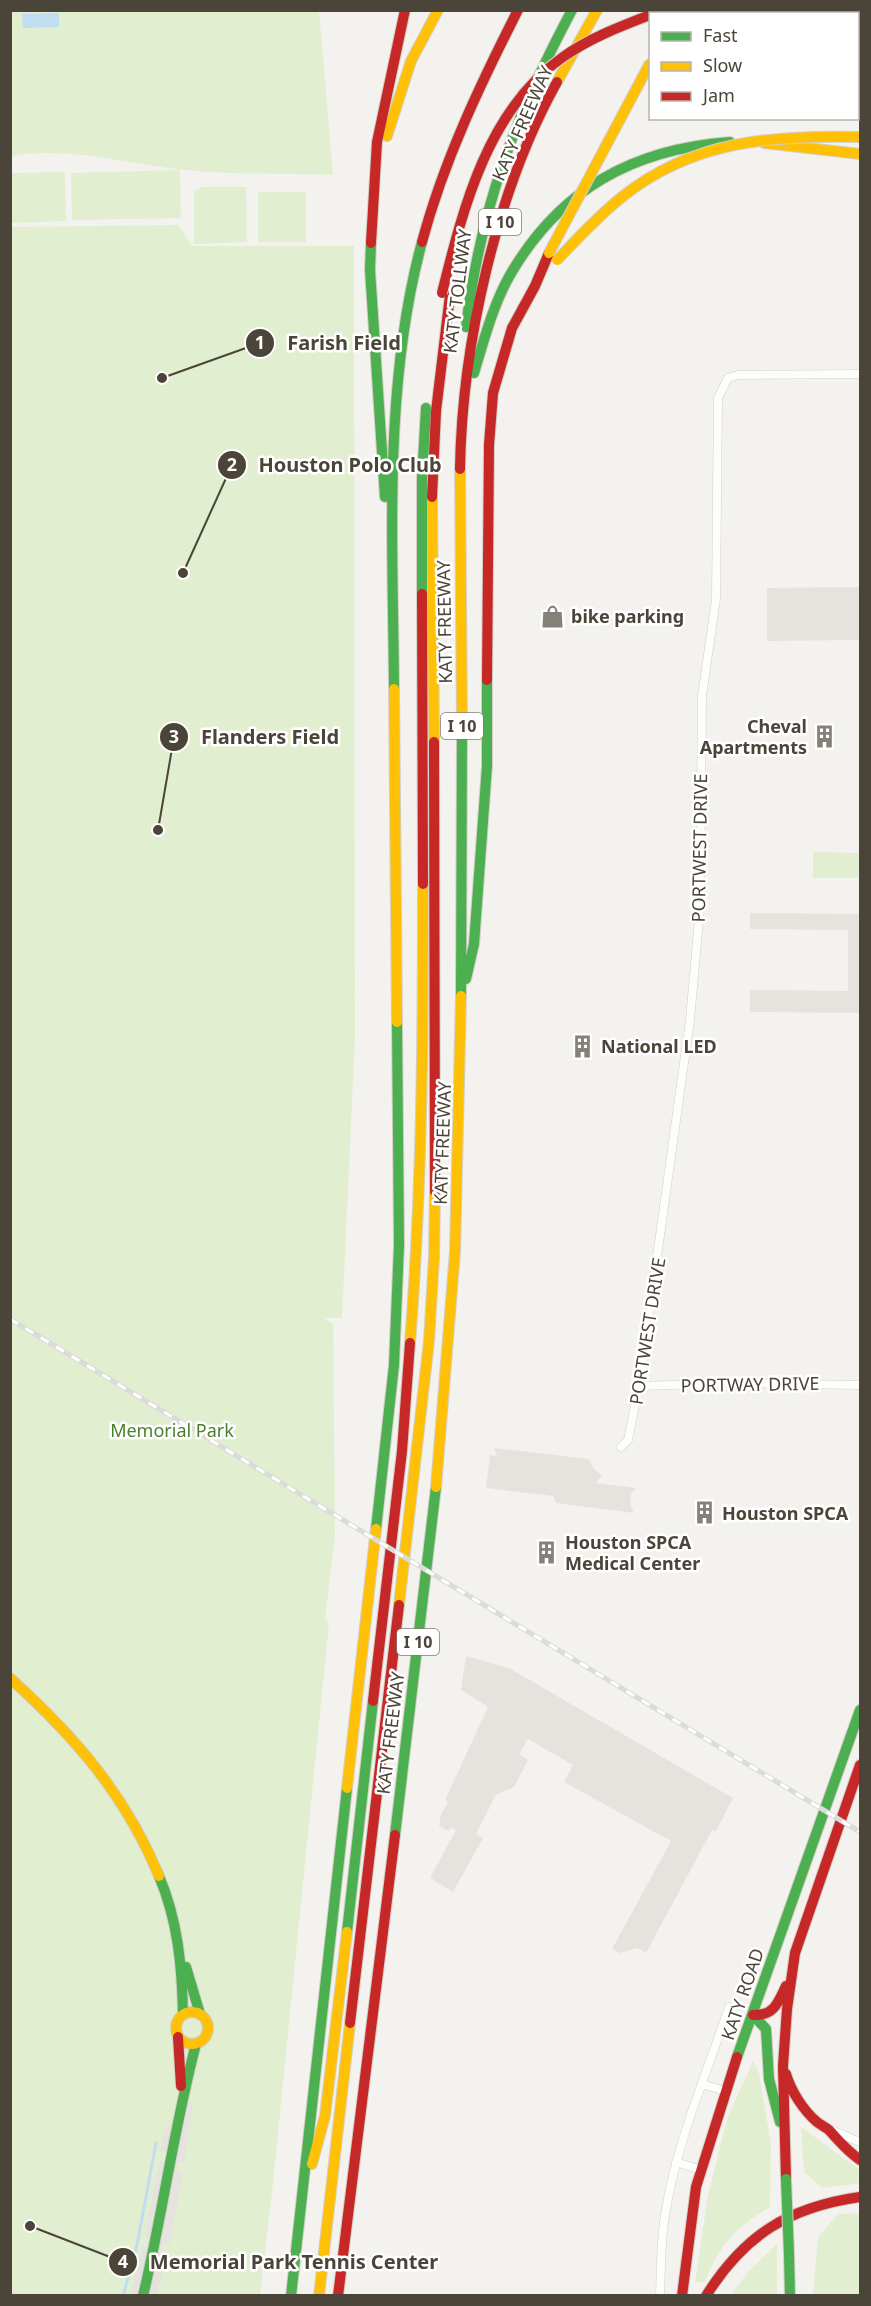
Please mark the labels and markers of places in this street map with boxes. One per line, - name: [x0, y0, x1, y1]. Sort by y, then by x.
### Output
- callout: Farish Field: [245, 324, 413, 362]
- callout: Houston Polo Club: [217, 446, 454, 484]
- shop icon: bike parking: [540, 603, 566, 629]
- place label: bike parking: [571, 604, 684, 628]
- place label: Cheval Apartments: [700, 714, 807, 759]
- callout: Flanders Field: [159, 718, 352, 756]
- building icon: Cheval Apartments: [812, 723, 838, 749]
- building icon: National LED: [570, 1033, 596, 1059]
- place label: National LED: [601, 1034, 717, 1058]
- building icon: Houston SPCA: [691, 1500, 717, 1526]
- place label: Houston SPCA: [722, 1501, 849, 1525]
- place label: Houston SPCA Medical Center: [565, 1530, 700, 1575]
- building icon: Houston SPCA Medical Center: [534, 1539, 560, 1565]
- callout: Memorial Park Tennis Center: [108, 2243, 450, 2281]

